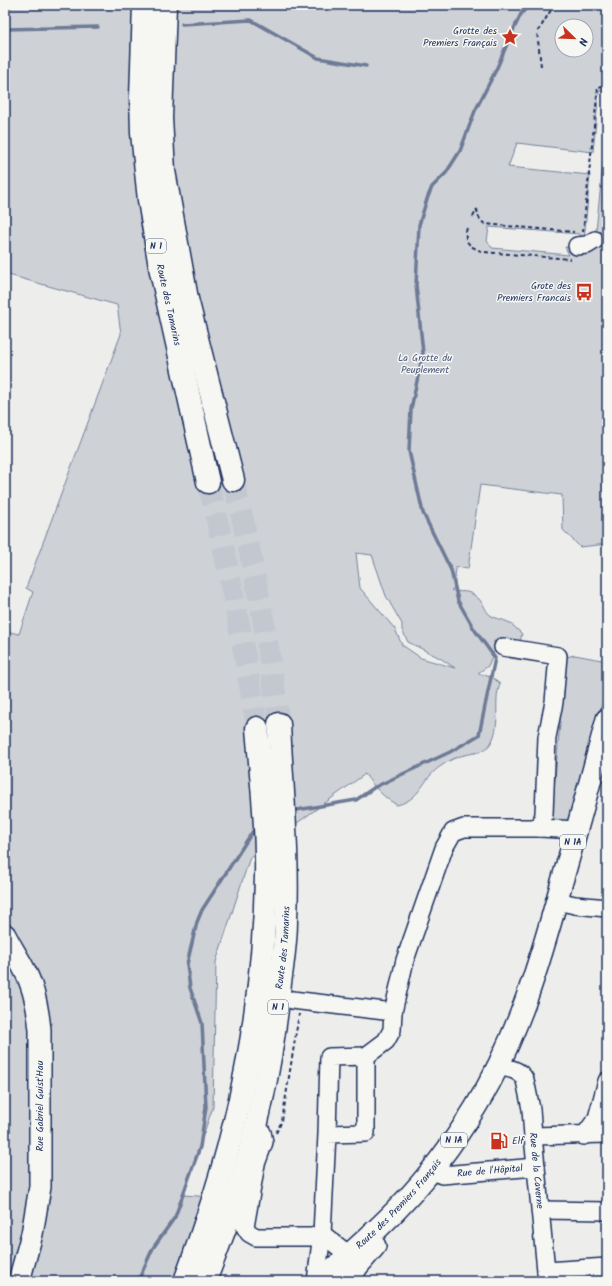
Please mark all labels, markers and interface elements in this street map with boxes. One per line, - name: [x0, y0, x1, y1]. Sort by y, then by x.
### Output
- north arrow: [554, 18, 594, 58]
- place label: Grotte des Premiers Français: [423, 23, 498, 51]
- place icon: Grotte des Premiers Français: [500, 27, 520, 47]
- text: N: [573, 35, 592, 48]
- road number: N 1: [146, 239, 166, 253]
- street label: Route des Tamarins: [152, 263, 185, 348]
- place label: Grote des Premiers Francais: [497, 278, 572, 306]
- bus stop icon: Grote des Premiers Francais: [574, 282, 594, 302]
- park label: La Grotte du Peuplement: [398, 350, 452, 378]
- road number: N 1A: [560, 835, 586, 849]
- street label: Route des Tamarins: [271, 905, 295, 990]
- road number: N 1: [268, 1000, 288, 1014]
- street label: Rue Gabriel Guist'Hau: [32, 1060, 48, 1151]
- fuel station icon: Elf: [489, 1131, 509, 1151]
- street label: Rue de la Caverne: [525, 1132, 548, 1210]
- road number: N 1A: [441, 1133, 467, 1147]
- place label: Elf: [512, 1133, 525, 1149]
- street label: Route des Premiers Français: [352, 1155, 446, 1253]
- street label: Rue de l'Hôpital: [456, 1160, 524, 1182]

